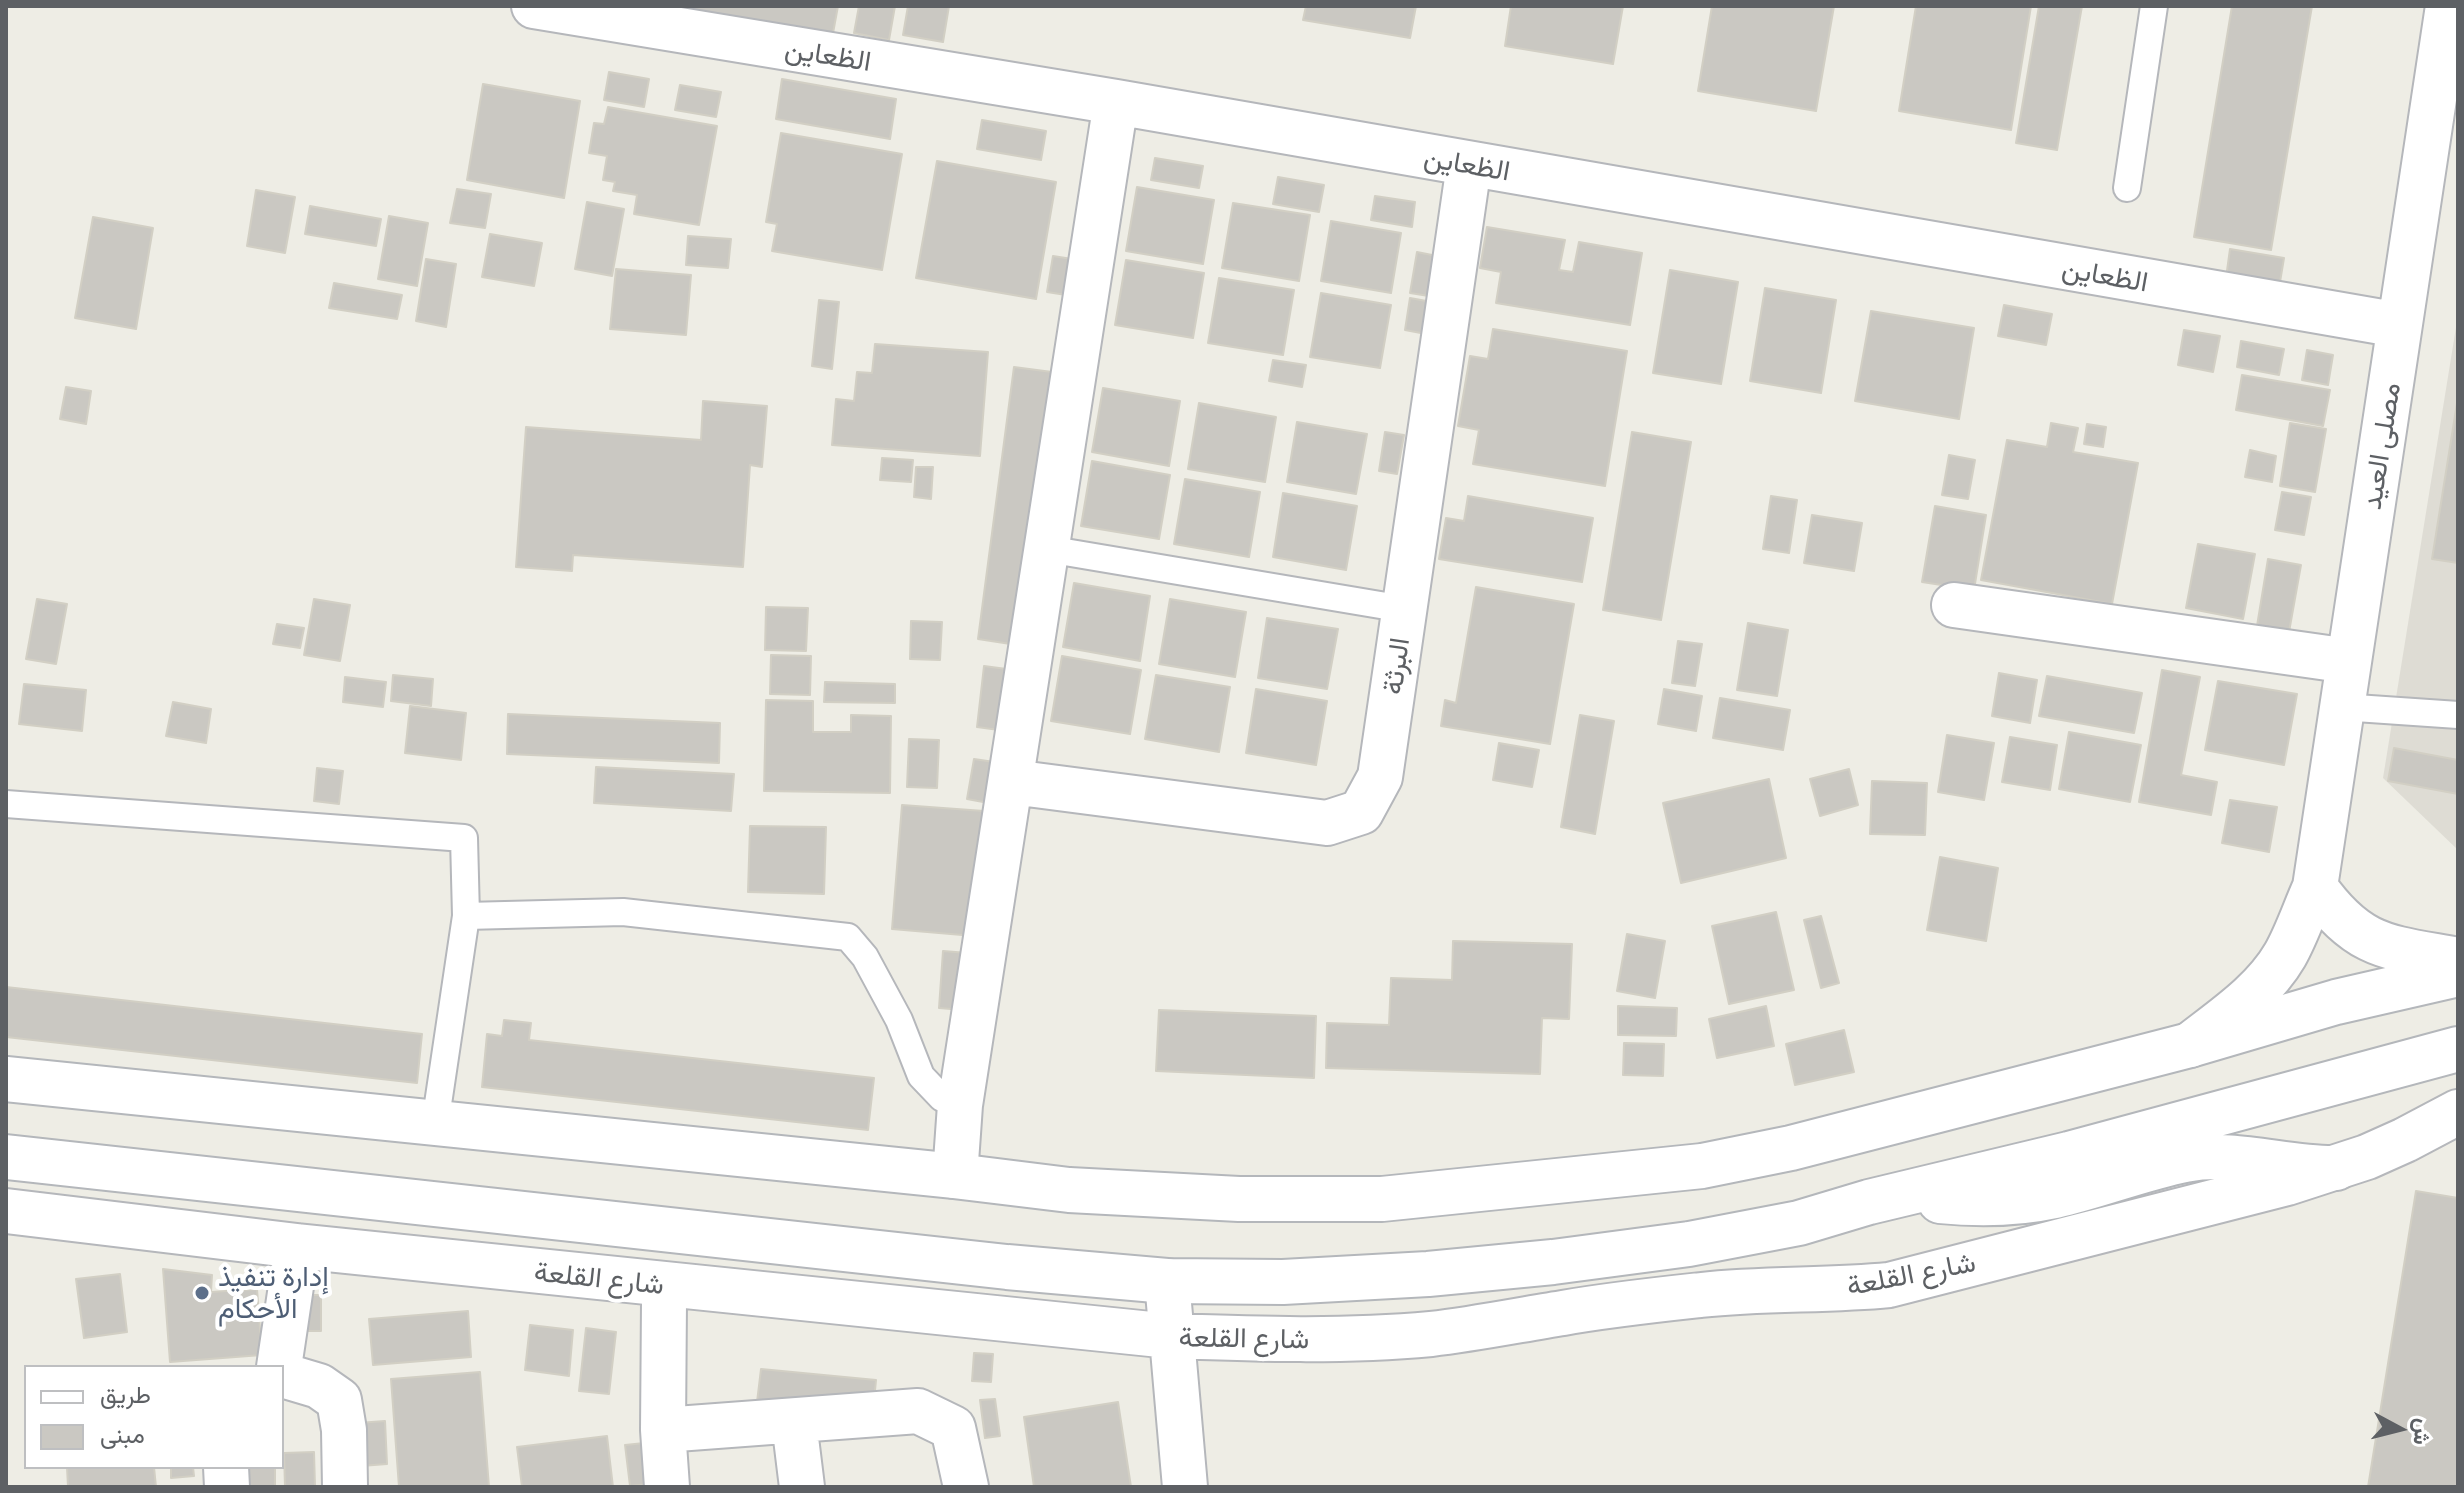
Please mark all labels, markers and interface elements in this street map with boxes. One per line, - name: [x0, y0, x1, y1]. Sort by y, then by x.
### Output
- street label: الظعاين: [783, 32, 873, 78]
- street label: الظعاين: [1421, 140, 1513, 188]
- street label: الظعاين: [2059, 251, 2151, 299]
- street label: مصلى العيد: [2354, 380, 2408, 512]
- street label: البرثة: [1375, 635, 1417, 697]
- street label: شارع القلعة: [1844, 1245, 1978, 1303]
- street label: شارع القلعة: [532, 1254, 666, 1302]
- place label: إدارة تنفيذ الأحكام: [218, 1260, 329, 1326]
- marker: إدارة تنفيذ الأحكام: [193, 1284, 211, 1302]
- street label: شارع القلعة: [1178, 1320, 1310, 1356]
- legend: [24, 1365, 284, 1469]
- text: طريق: [100, 1379, 151, 1408]
- north arrow: [2360, 1389, 2440, 1469]
- text: ش: [2409, 1417, 2438, 1447]
- text: مبنى: [100, 1419, 145, 1448]

